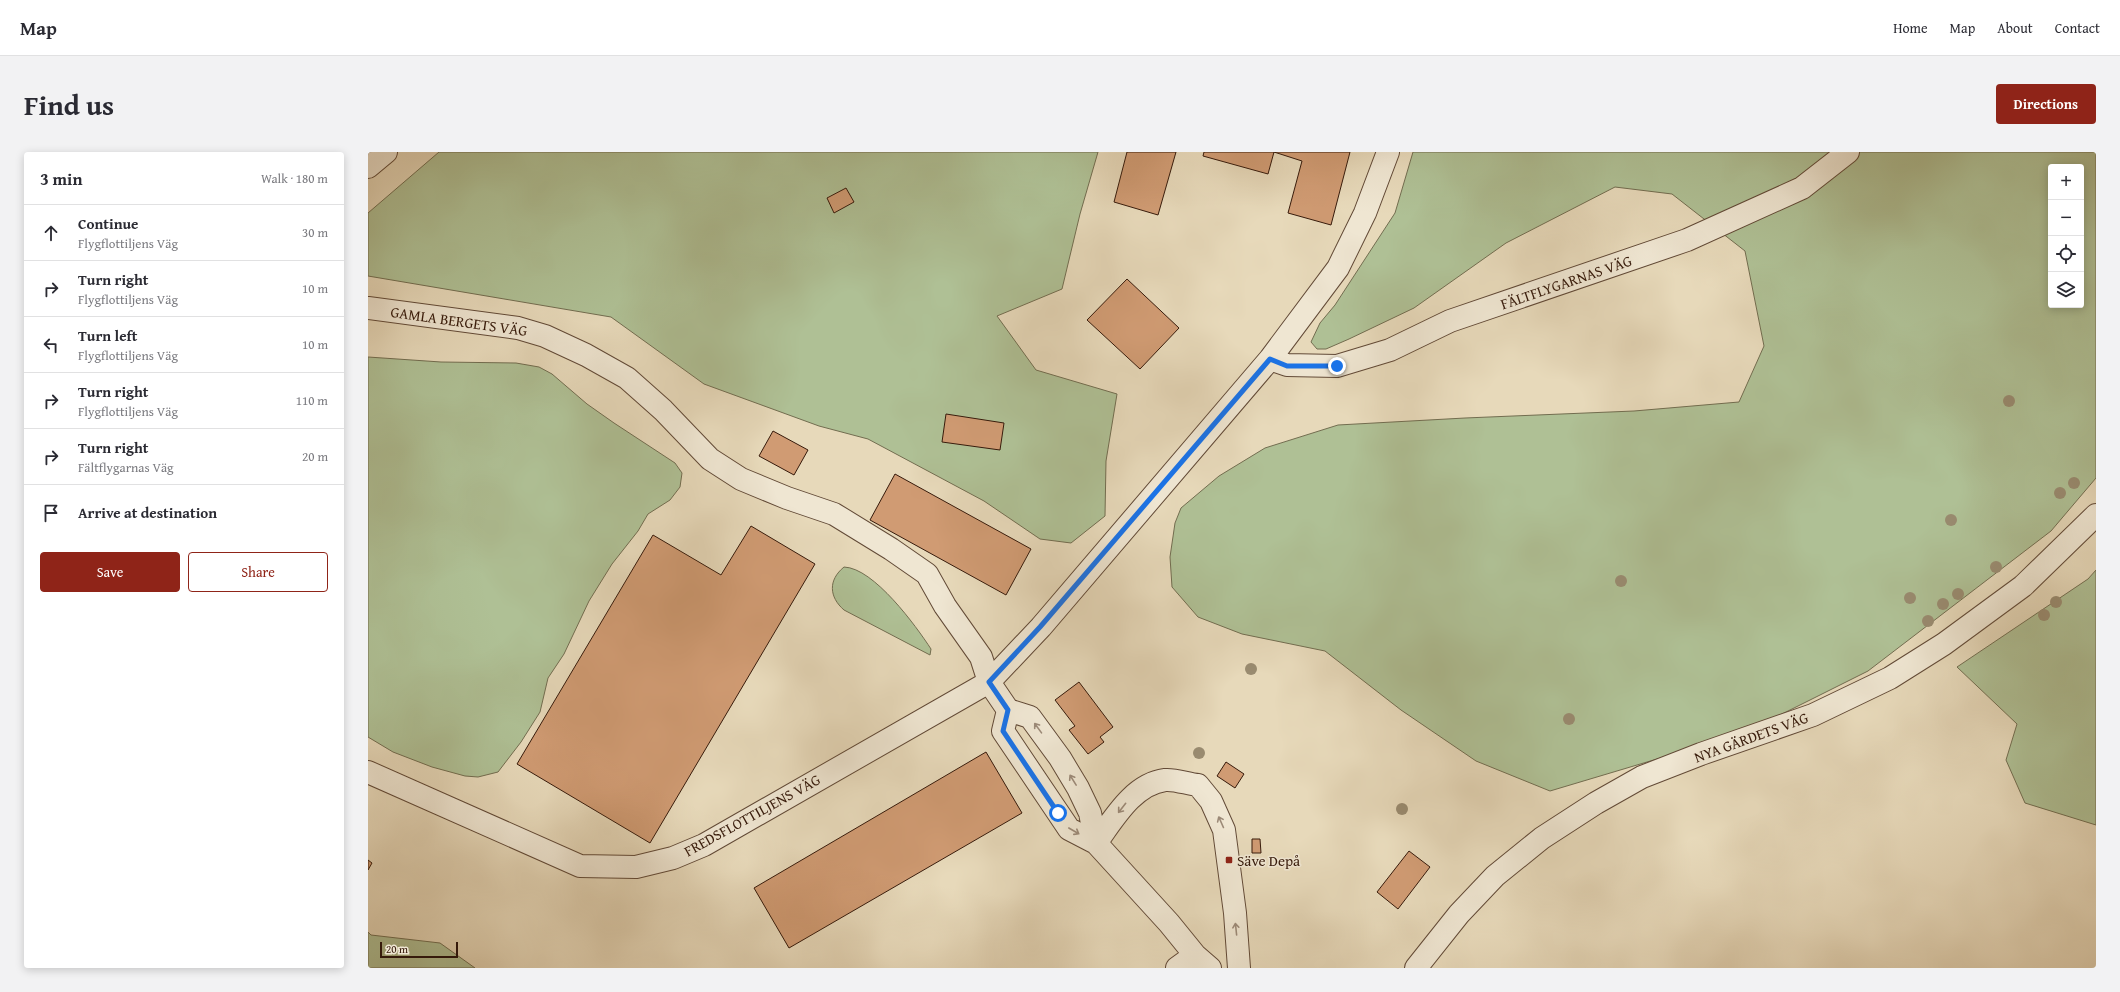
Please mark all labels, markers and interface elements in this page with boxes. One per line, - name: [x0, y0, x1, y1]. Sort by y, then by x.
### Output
- text: Map: [20, 14, 57, 42]
- text: Home: [1893, 18, 1928, 38]
- text: Map: [1950, 18, 1975, 38]
- text: About: [1997, 18, 2033, 38]
- text: Contact: [2055, 18, 2100, 38]
- text: Find us: [24, 84, 114, 125]
- button: Directions: [1996, 84, 2096, 124]
- map controls: [2048, 164, 2084, 308]
- button: +: [2048, 164, 2084, 200]
- text: 3 min: [40, 166, 82, 191]
- text: Walk · 180 m: [261, 169, 328, 188]
- button: −: [2048, 200, 2084, 236]
- text: Continue: [78, 213, 139, 234]
- icon: ahead: [40, 222, 62, 244]
- text: 30 m: [302, 223, 328, 242]
- text: Flygflottiljens Väg: [78, 234, 178, 253]
- button: locate: [2048, 236, 2084, 272]
- street label: FÄLTFLYGARNAS VÄG: [1497, 250, 1635, 314]
- text: Turn right: [78, 269, 149, 290]
- button: layers: [2048, 272, 2084, 308]
- icon: right: [40, 278, 62, 300]
- text: 10 m: [302, 279, 328, 298]
- text: Flygflottiljens Väg: [78, 290, 178, 309]
- street label: GAMLA BERGETS VÄG: [389, 301, 529, 341]
- text: Turn left: [78, 325, 137, 346]
- icon: left: [40, 334, 62, 356]
- text: 10 m: [302, 335, 328, 354]
- text: Flygflottiljens Väg: [78, 346, 178, 365]
- route end: [1328, 357, 1346, 375]
- text: Turn right: [78, 381, 149, 402]
- icon: right: [40, 390, 62, 412]
- text: 110 m: [296, 391, 328, 410]
- text: Flygflottiljens Väg: [78, 402, 178, 421]
- text: Turn right: [78, 437, 149, 458]
- icon: right: [40, 446, 62, 468]
- text: 20 m: [302, 447, 328, 466]
- text: Fältflygarnas Väg: [78, 458, 174, 477]
- icon: arrive: [40, 502, 62, 524]
- text: Arrive at destination: [78, 502, 217, 523]
- button: Save: [40, 552, 180, 592]
- button: Share: [188, 552, 328, 592]
- street label: NYA GÄRDETS VÄG: [1691, 707, 1811, 767]
- one-way arrow: [1034, 723, 1042, 734]
- street label: FREDSFLOTTILJENS VÄG: [680, 769, 824, 861]
- one-way arrow: [1069, 775, 1077, 786]
- one-way arrow: [1118, 803, 1126, 814]
- route start: [1049, 804, 1067, 822]
- one-way arrow: [1217, 817, 1224, 829]
- one-way arrow: [1068, 828, 1080, 836]
- place label: Säve Depå: [1237, 850, 1300, 871]
- marker: Säve Depå: [1224, 855, 1234, 865]
- one-way arrow: [1233, 923, 1240, 936]
- scale bar: [380, 940, 458, 959]
- text: 20 m: [386, 941, 408, 957]

